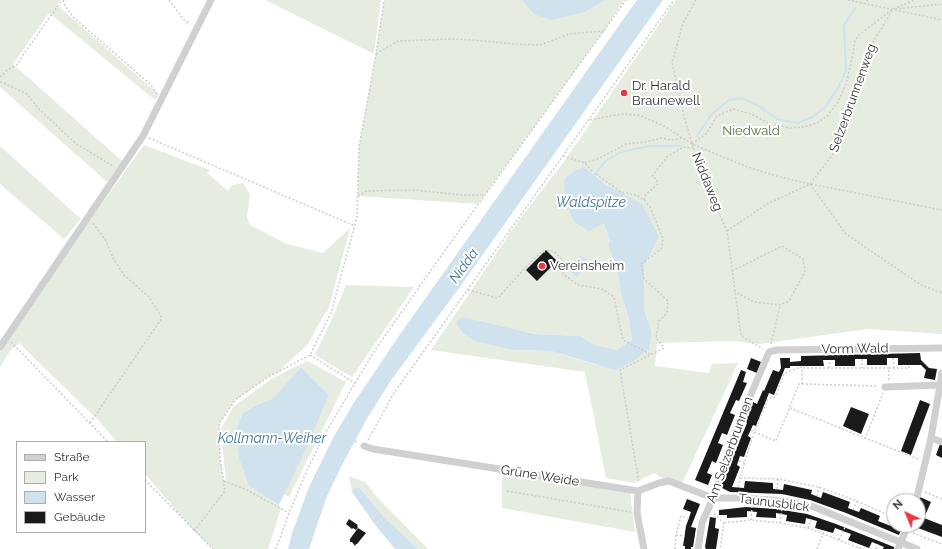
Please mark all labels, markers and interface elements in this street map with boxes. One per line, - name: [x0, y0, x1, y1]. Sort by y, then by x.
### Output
- street label: Selzerbrunnenweg: [826, 42, 880, 154]
- place label: Dr. Harald Braunewell: [632, 78, 700, 109]
- marker: Dr. Harald Braunewell: [619, 88, 629, 98]
- park label: Niedwald: [722, 123, 780, 139]
- street label: Niddaweg: [688, 150, 726, 214]
- water label: Waldspitze: [556, 195, 626, 211]
- water label: Nidda: [446, 246, 482, 286]
- place label: Vereinsheim: [550, 258, 624, 274]
- marker: Vereinsheim: [537, 261, 547, 271]
- street label: Vorm Wald: [821, 341, 889, 357]
- street label: Am Selzerbrunnen: [703, 395, 757, 505]
- water label: Kollmann-Weiher: [218, 431, 326, 447]
- legend: [16, 441, 146, 533]
- text: Straße: [54, 450, 90, 464]
- street label: Grüne Weide: [500, 462, 580, 490]
- text: Park: [54, 470, 79, 484]
- text: Wasser: [54, 490, 95, 504]
- street label: Taunusblick: [738, 491, 810, 515]
- north arrow: [886, 493, 926, 533]
- text: N: [890, 497, 906, 512]
- text: Gebäude: [54, 510, 105, 524]

